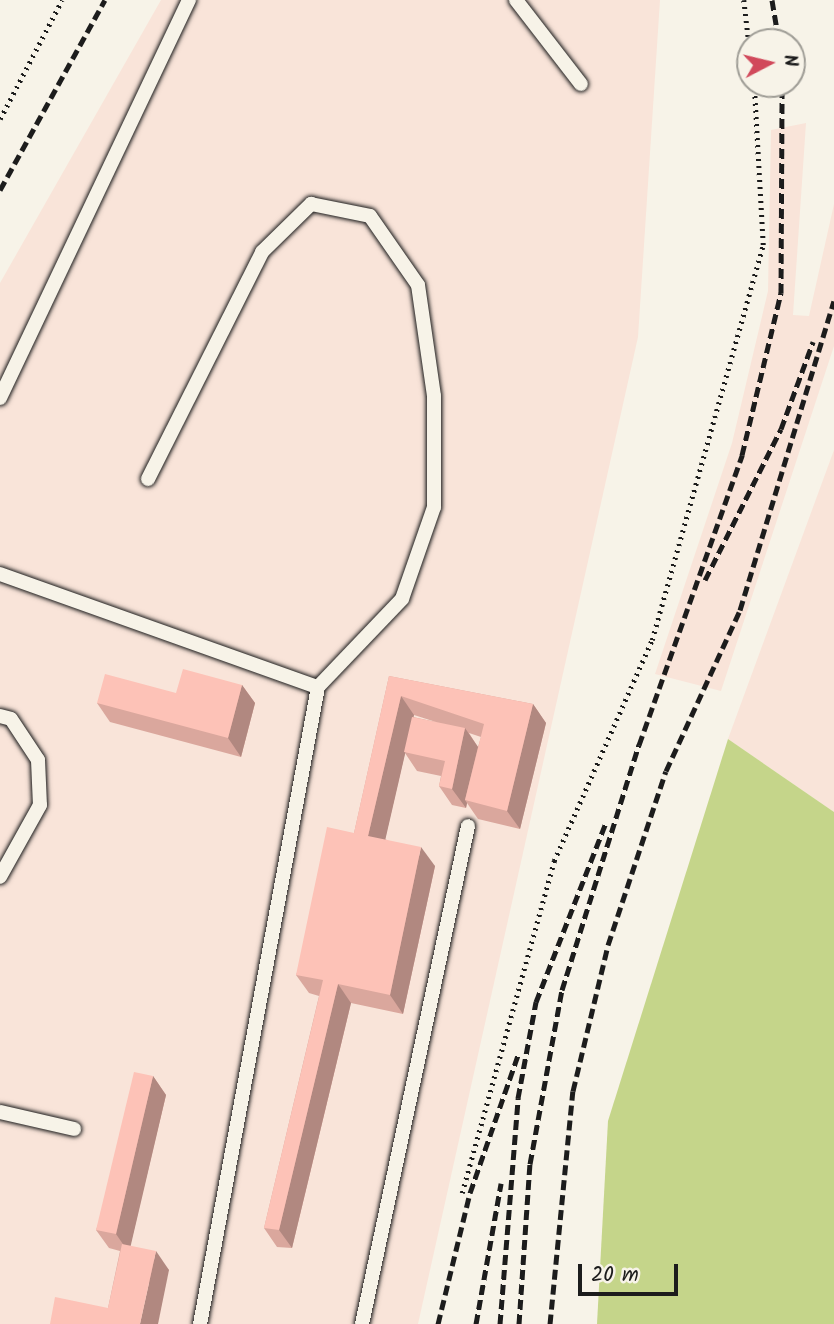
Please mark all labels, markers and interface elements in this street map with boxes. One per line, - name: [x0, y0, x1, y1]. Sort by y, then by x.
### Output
- north arrow: [736, 28, 806, 98]
- text: N: [774, 53, 805, 68]
- scale bar: [582, 1250, 682, 1294]
- text: 20 m: [591, 1259, 639, 1292]

